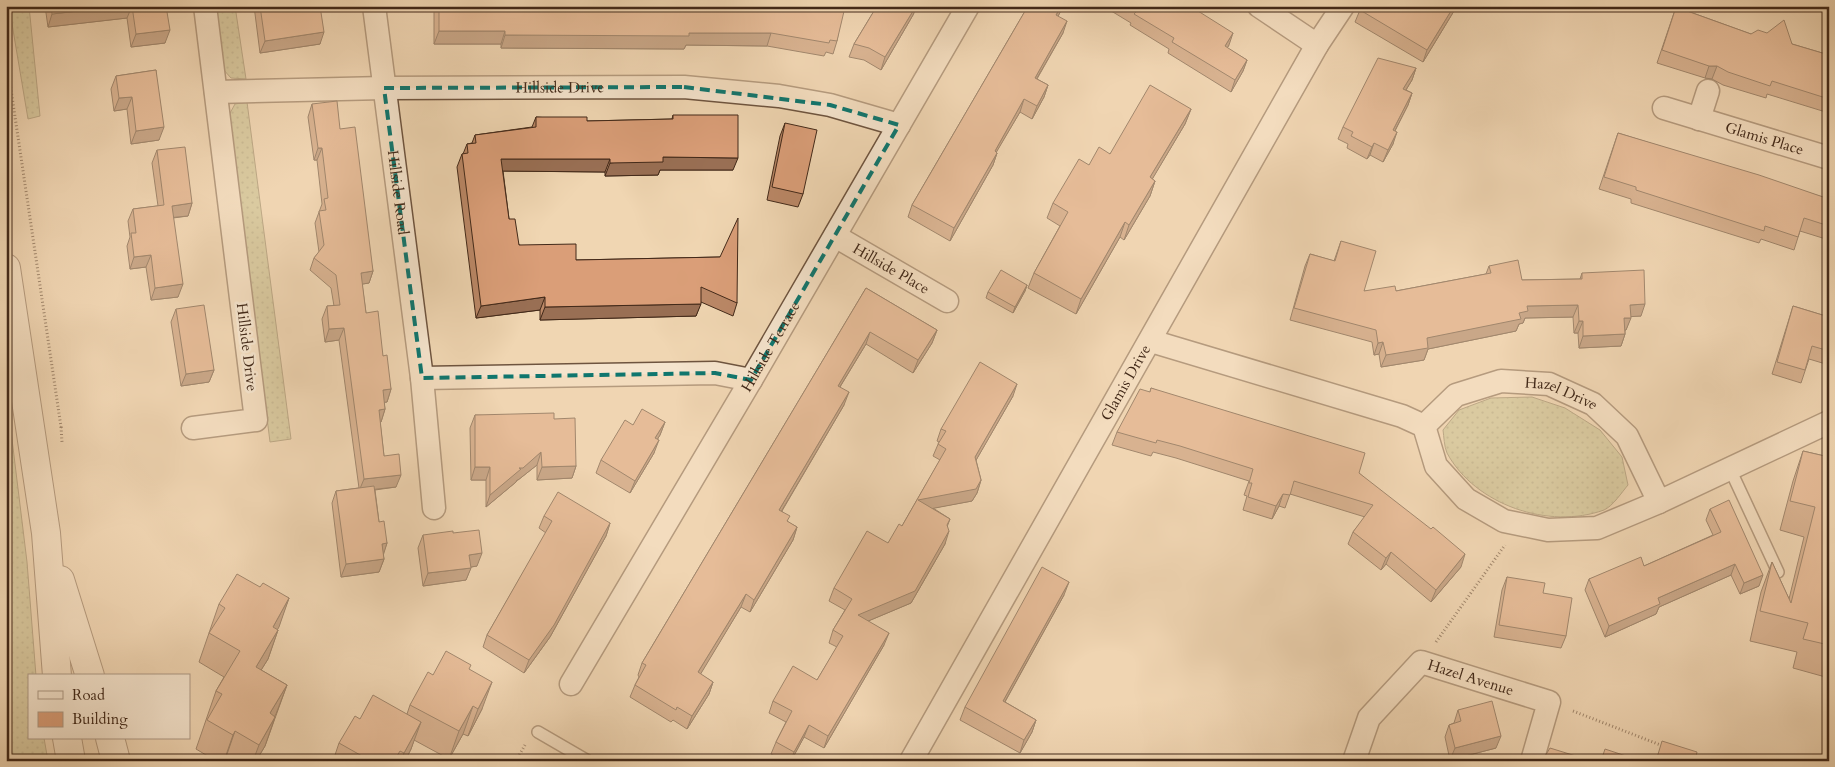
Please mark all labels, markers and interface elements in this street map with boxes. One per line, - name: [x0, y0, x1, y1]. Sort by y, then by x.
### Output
- street label: Hillside Drive: [516, 77, 605, 98]
- street label: Glamis Place: [1723, 117, 1806, 160]
- street label: Hillside Road: [383, 149, 413, 236]
- street label: Hillside Place: [849, 239, 933, 299]
- street label: Hillside Terrace: [736, 297, 805, 395]
- street label: Hillside Drive: [232, 302, 262, 392]
- street label: Glamis Drive: [1096, 341, 1155, 424]
- street label: Hazel Drive: [1524, 373, 1603, 414]
- street label: Hazel Avenue: [1425, 655, 1516, 700]
- legend: [28, 674, 190, 740]
- text: Road: [72, 685, 105, 705]
- text: Building: [72, 709, 128, 729]

